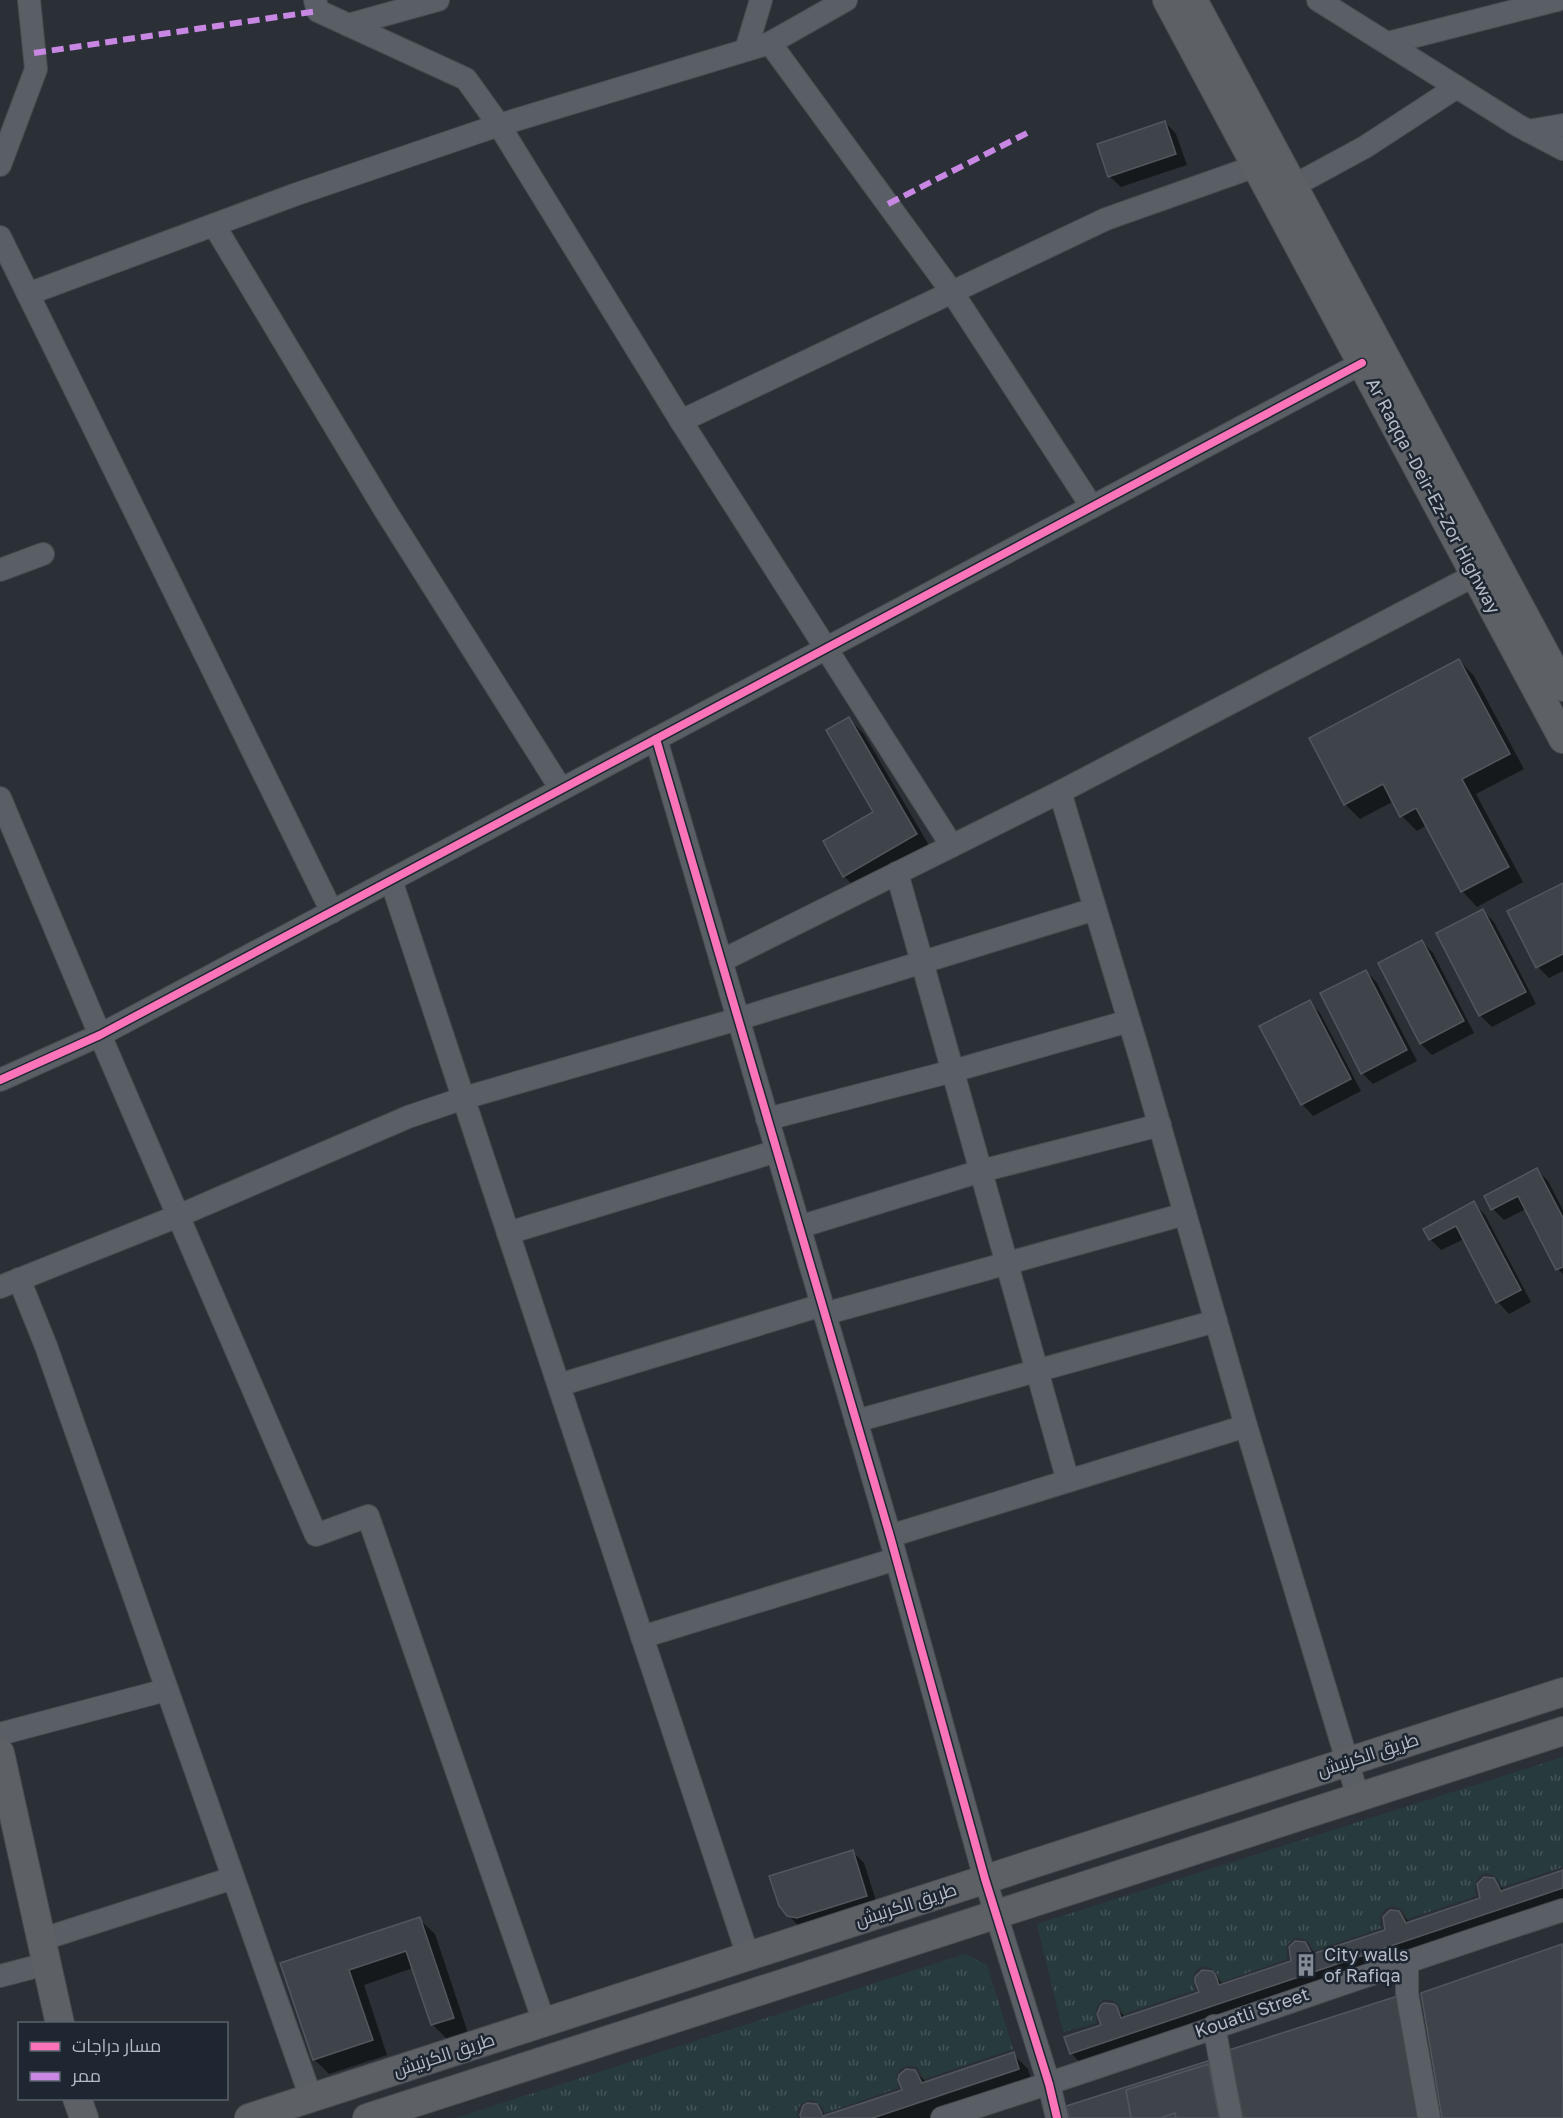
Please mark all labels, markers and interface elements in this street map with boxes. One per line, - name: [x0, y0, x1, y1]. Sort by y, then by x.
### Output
- street label: Ar Raqqa -Deir-Ez-Zor Highway: [1362, 374, 1506, 617]
- street label: طريق الكرنيش: [1314, 1727, 1422, 1783]
- street label: طريق الكرنيش: [852, 1877, 960, 1933]
- place label: City walls of Rafiqa: [1324, 1943, 1409, 1986]
- building icon: City walls of Rafiqa: [1293, 1952, 1319, 1978]
- street label: Kouatli Street: [1192, 1982, 1312, 2042]
- legend: [18, 2022, 228, 2100]
- street label: طريق الكرنيش: [390, 2027, 498, 2083]
- text: مسار دراجات: [72, 2034, 161, 2057]
- text: ممر: [71, 2064, 101, 2087]

